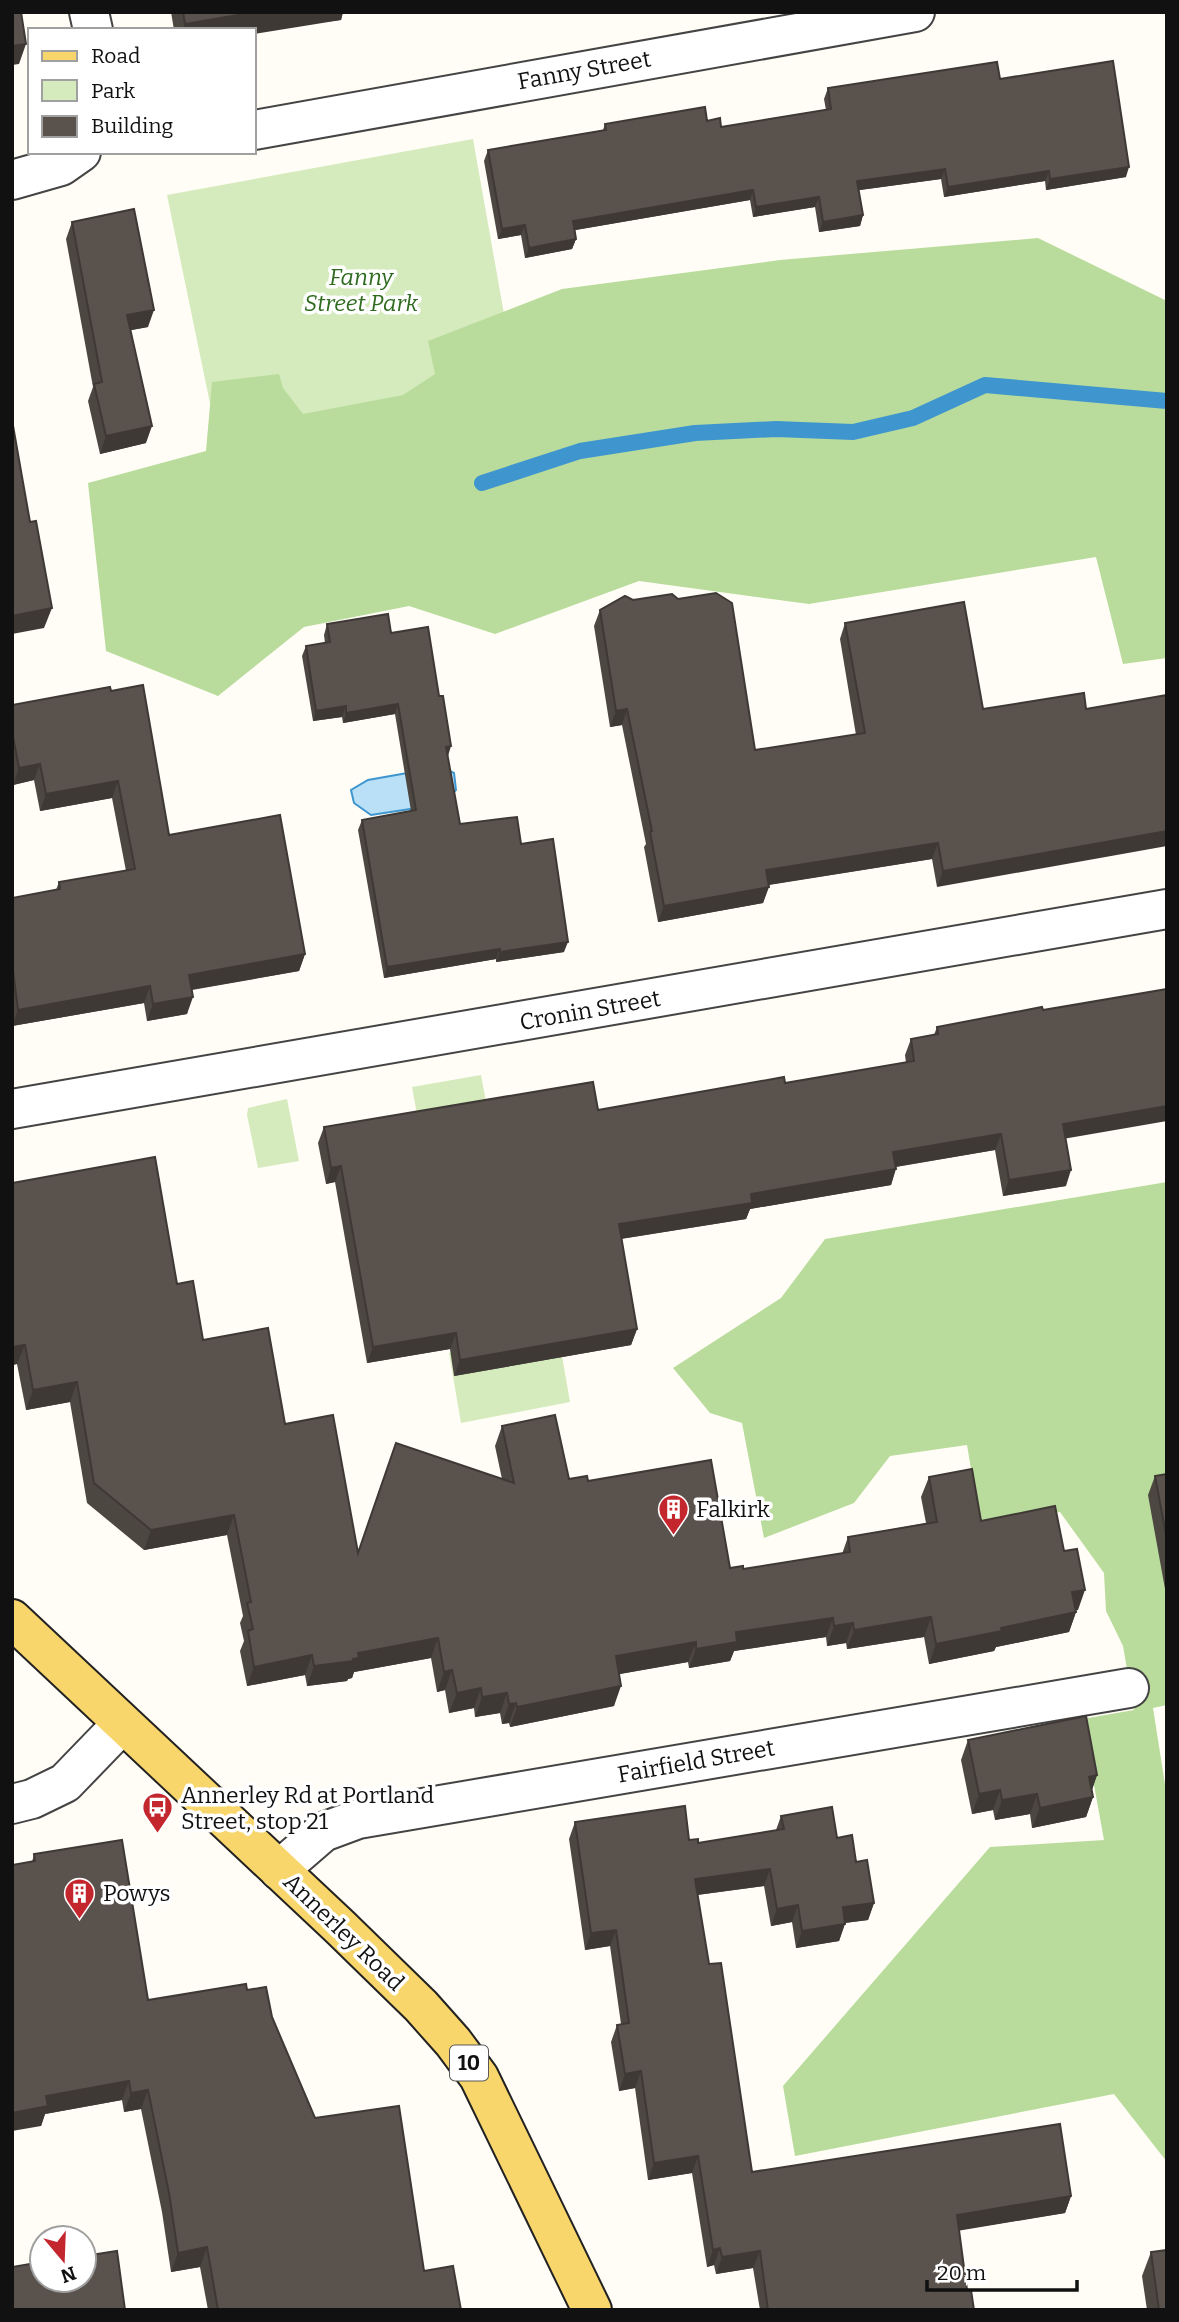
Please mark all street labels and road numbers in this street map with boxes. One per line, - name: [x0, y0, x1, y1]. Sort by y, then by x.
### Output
- street label: Fanny Street: [515, 44, 653, 96]
- street label: Cronin Street: [517, 984, 663, 1036]
- street label: Fairfield Street: [615, 1733, 777, 1789]
- street label: Annerley Road: [278, 1867, 410, 1997]
- road number: 10: [450, 2046, 488, 2080]

